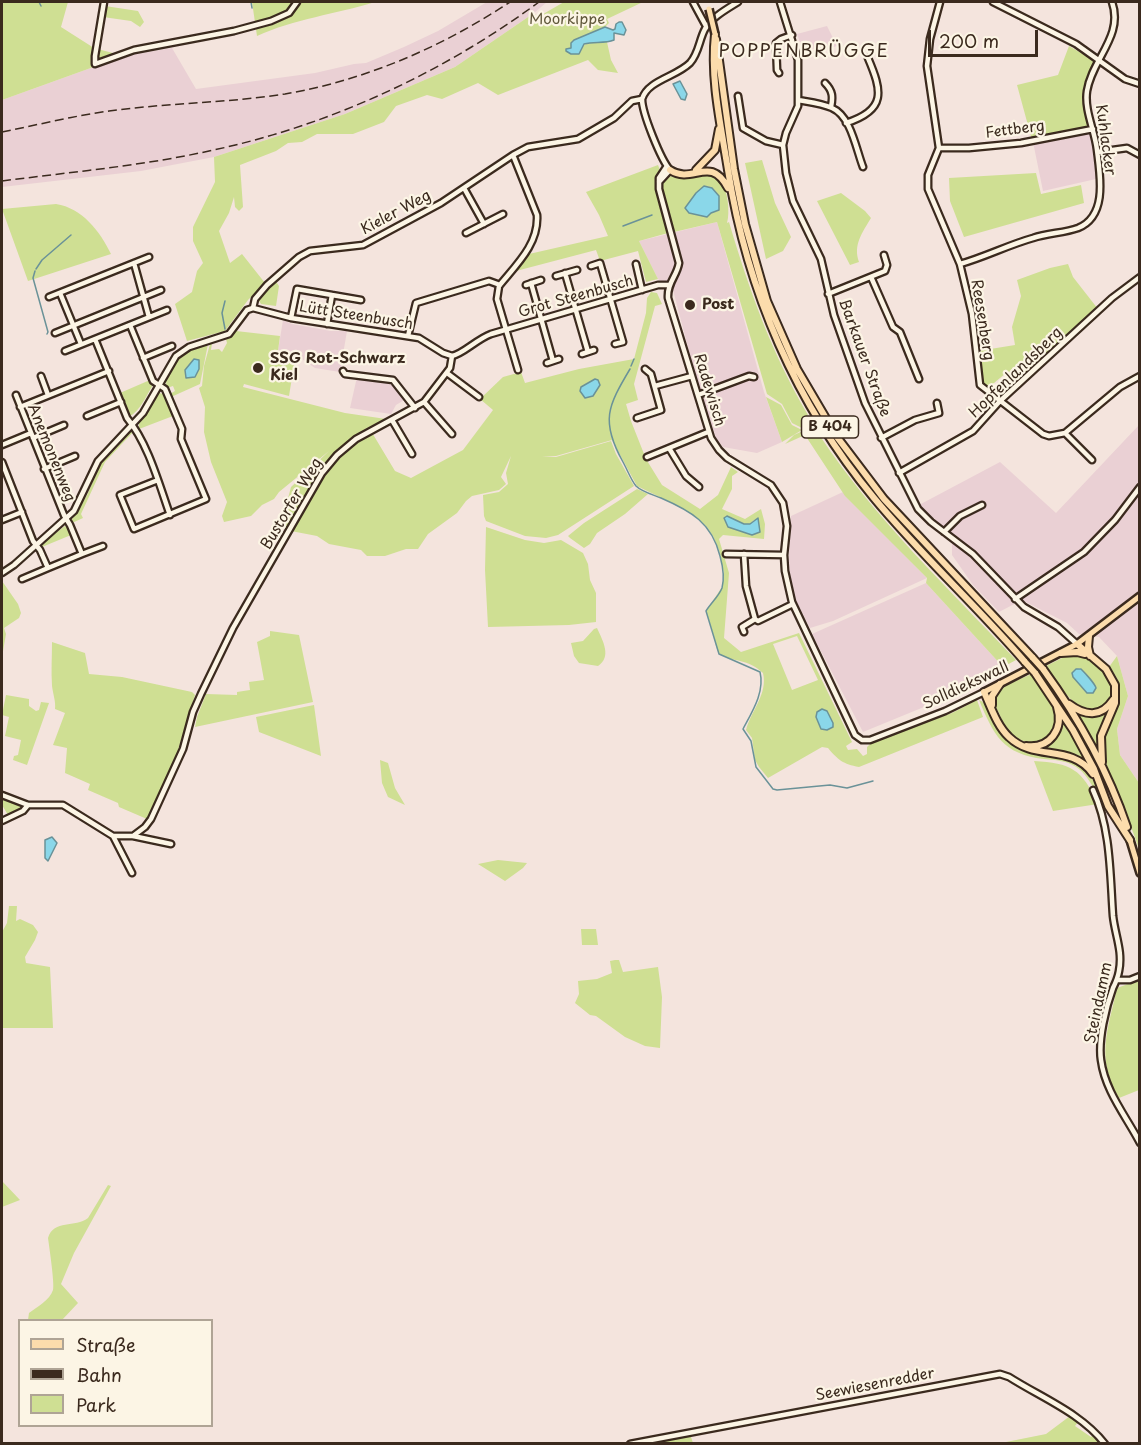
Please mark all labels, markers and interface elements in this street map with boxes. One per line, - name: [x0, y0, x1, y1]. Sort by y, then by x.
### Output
- park label: Moorkippe: [529, 11, 605, 29]
- scale bar: [931, 18, 1040, 56]
- text: 200 m: [939, 27, 999, 54]
- district label: POPPENBRÜGGE: [718, 41, 890, 63]
- street label: Kuhlacker: [1091, 103, 1119, 177]
- street label: Fettberg: [984, 117, 1046, 143]
- street label: Kieler Weg: [358, 187, 434, 239]
- street label: Grot Steenbusch: [516, 272, 636, 322]
- street label: Reesenberg: [967, 278, 997, 362]
- place label: Post: [702, 296, 734, 314]
- street label: Barkauer Straße: [834, 296, 894, 420]
- street label: Lütt Steenbusch: [298, 298, 414, 334]
- marker: Post: [683, 298, 697, 312]
- street label: Hopfenlandsberg: [966, 324, 1066, 422]
- place label: SSG Rot-Schwarz Kiel: [270, 350, 405, 385]
- street label: Radewisch: [689, 351, 729, 429]
- marker: SSG Rot-Schwarz Kiel: [251, 361, 265, 375]
- street label: Anemonenweg: [23, 401, 79, 505]
- road number: B 404: [802, 416, 858, 438]
- street label: Bustorfer Weg: [258, 455, 326, 553]
- street label: Solldiekswall: [920, 658, 1012, 714]
- street label: Steindamm: [1082, 961, 1116, 1045]
- legend: [18, 1319, 213, 1427]
- text: Straße: [76, 1331, 136, 1358]
- text: Bahn: [76, 1361, 122, 1388]
- street label: Seewiesenredder: [814, 1365, 936, 1405]
- text: Park: [76, 1391, 116, 1418]

